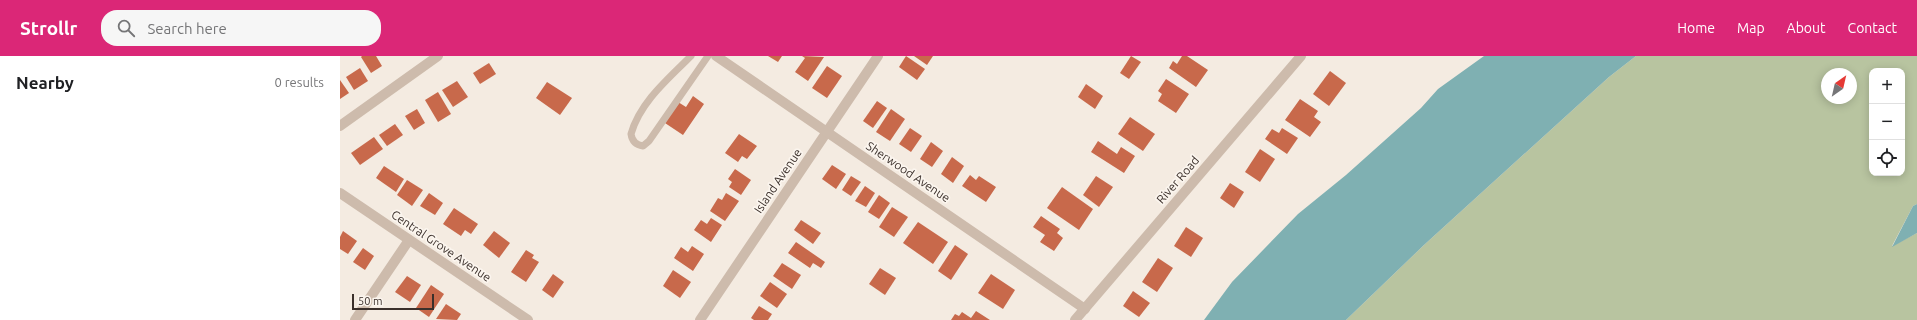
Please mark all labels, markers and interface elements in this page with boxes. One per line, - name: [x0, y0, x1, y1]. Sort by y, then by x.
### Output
- search box: [101, 10, 381, 46]
- text: Strollr: [20, 17, 77, 39]
- icon: search: [115, 17, 137, 39]
- text: Search here: [147, 20, 227, 37]
- text: Home: [1677, 20, 1715, 36]
- text: Map: [1737, 20, 1765, 36]
- text: About: [1787, 20, 1826, 36]
- text: Contact: [1848, 20, 1897, 36]
- north arrow: [1821, 68, 1857, 104]
- map controls: [1869, 68, 1905, 176]
- button: +: [1869, 68, 1905, 104]
- text: Nearby: [16, 73, 74, 92]
- text: 0 results: [274, 75, 324, 89]
- button: −: [1869, 104, 1905, 140]
- street label: Sherwood Avenue: [864, 139, 953, 204]
- button: locate: [1869, 140, 1905, 176]
- street label: Island Avenue: [751, 146, 804, 215]
- street label: River Road: [1154, 154, 1201, 206]
- street label: Central Grove Avenue: [389, 207, 494, 284]
- scale bar: [352, 292, 434, 311]
- text: 50 m: [358, 295, 382, 307]

